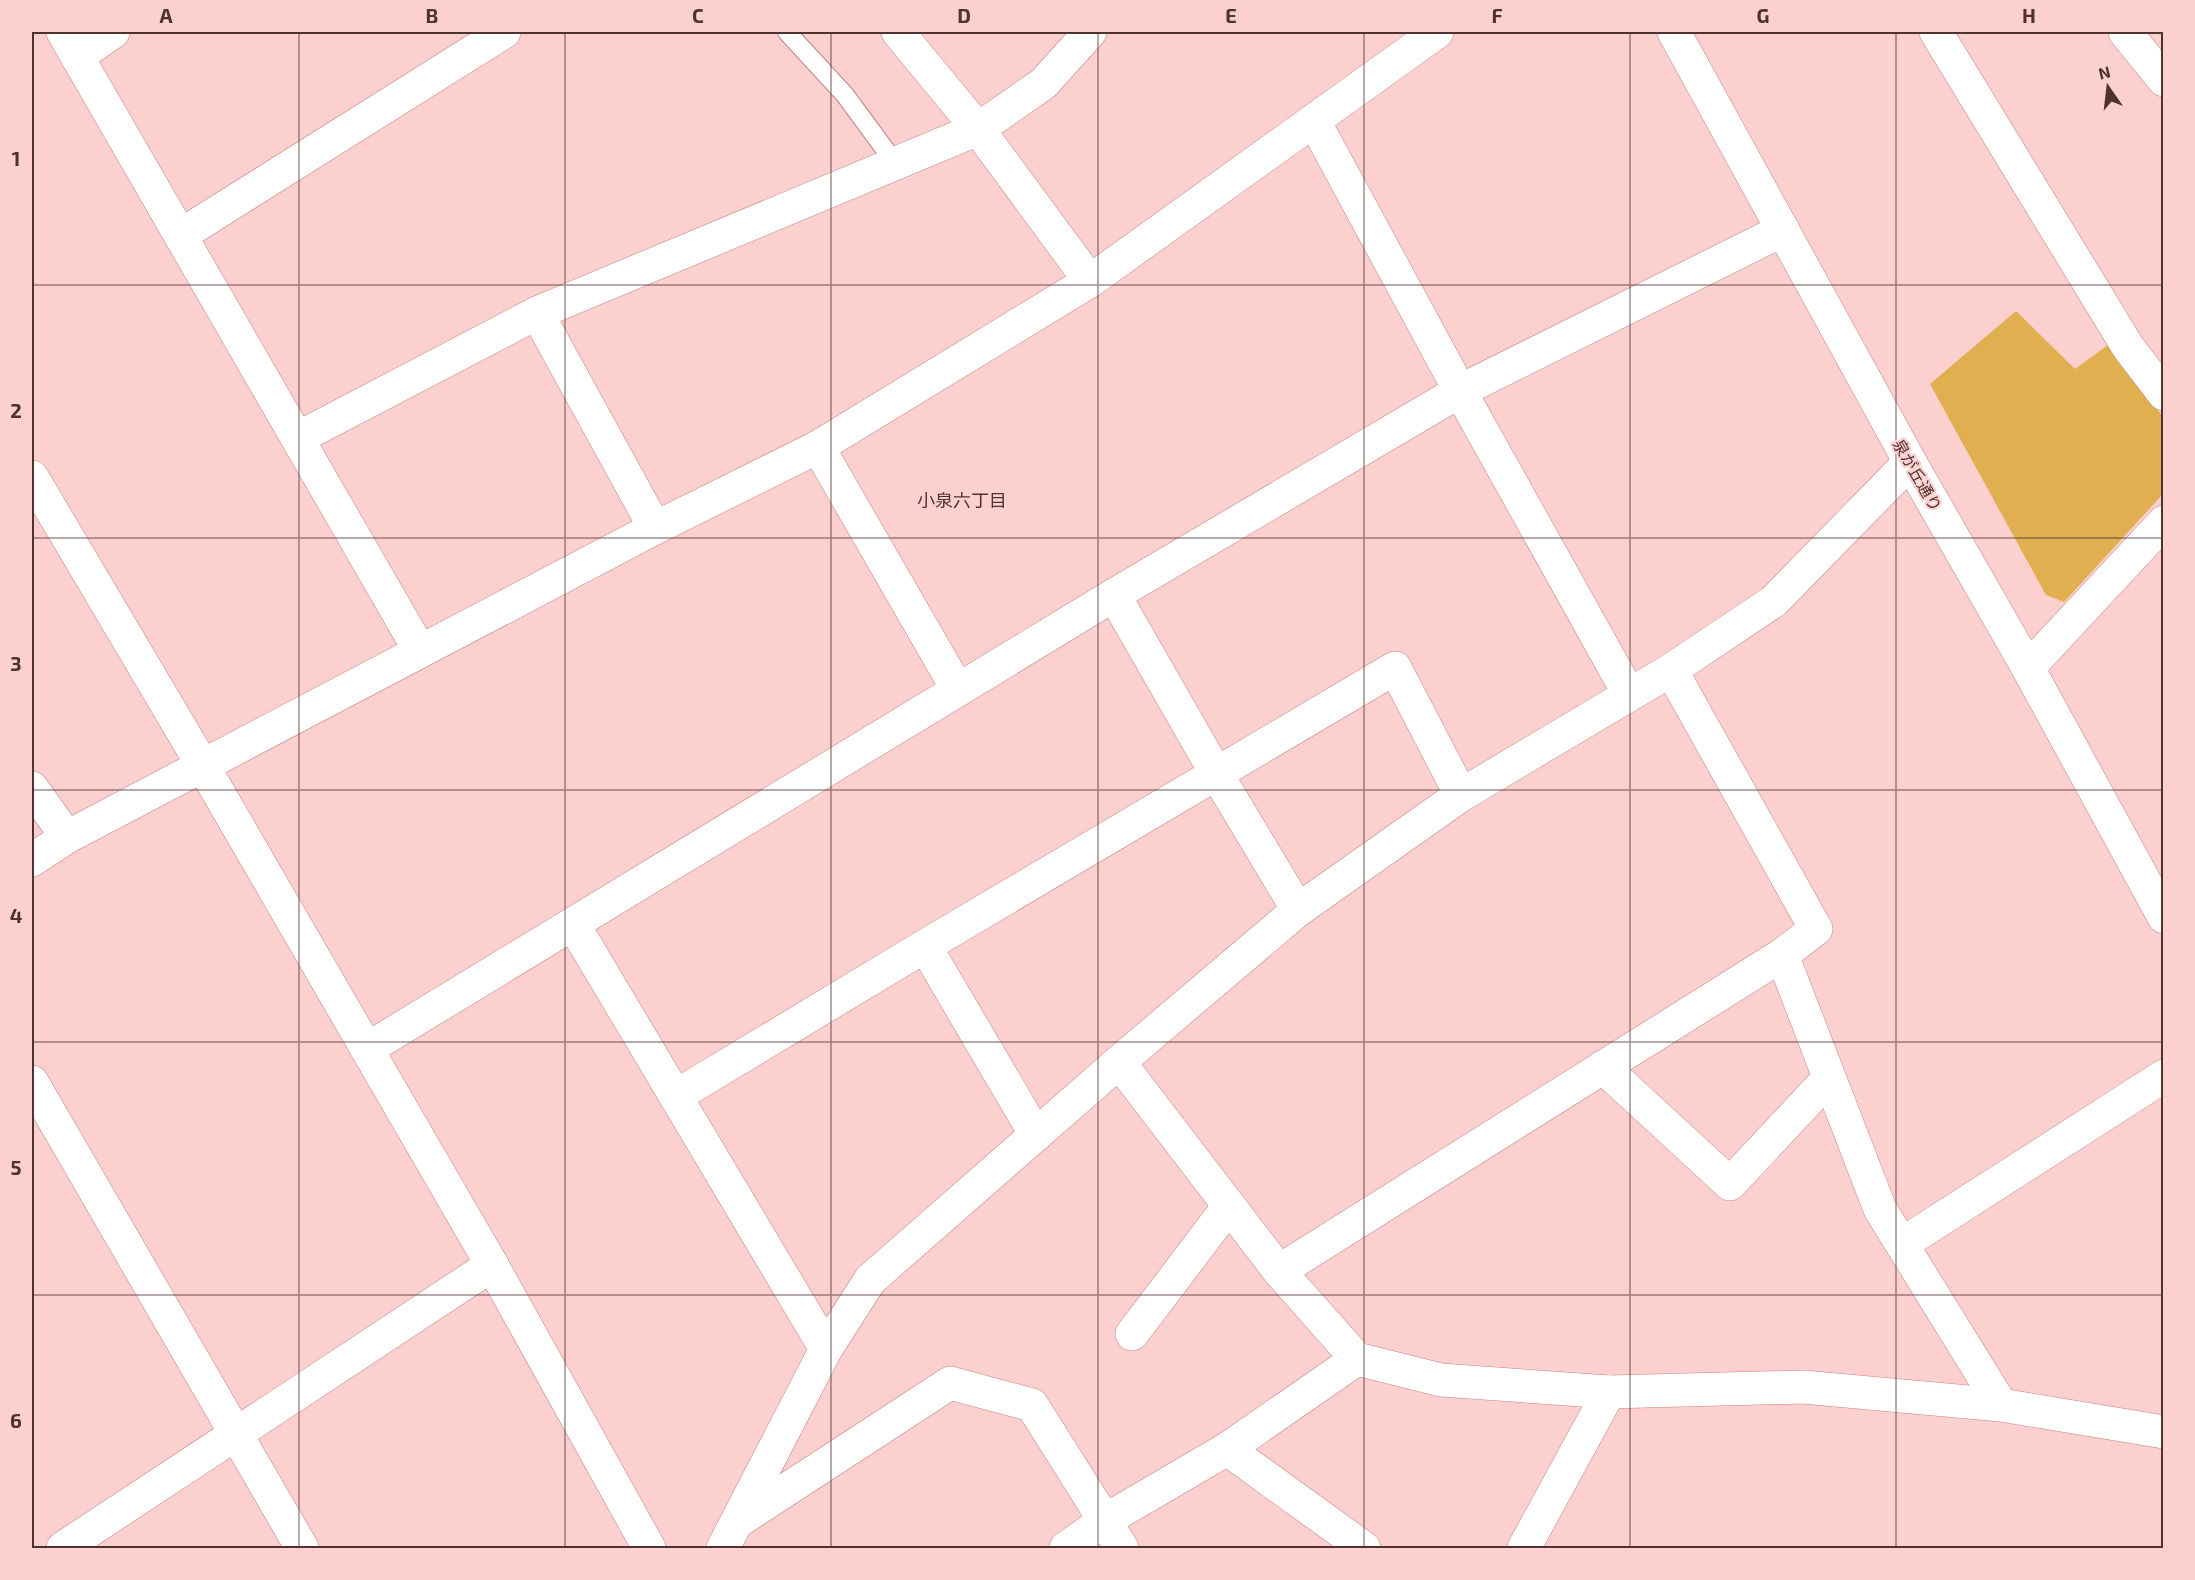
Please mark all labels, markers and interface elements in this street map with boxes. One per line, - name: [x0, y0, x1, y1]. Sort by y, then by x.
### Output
- text: A: [159, 3, 173, 27]
- text: B: [426, 3, 438, 27]
- text: C: [692, 3, 704, 27]
- text: D: [957, 3, 971, 27]
- text: E: [1225, 3, 1237, 27]
- text: F: [1491, 3, 1503, 27]
- text: G: [1757, 3, 1769, 27]
- text: H: [2022, 3, 2036, 27]
- north arrow: [2078, 57, 2138, 117]
- text: N: [2096, 61, 2112, 83]
- text: 1: [12, 146, 20, 170]
- text: 2: [10, 398, 22, 422]
- street label: 泉が丘通り: [1890, 436, 1946, 514]
- district label: 小泉六丁目: [917, 489, 1007, 511]
- text: 3: [10, 651, 22, 675]
- text: 4: [10, 903, 23, 927]
- text: 5: [10, 1155, 22, 1179]
- text: 6: [10, 1408, 22, 1432]

